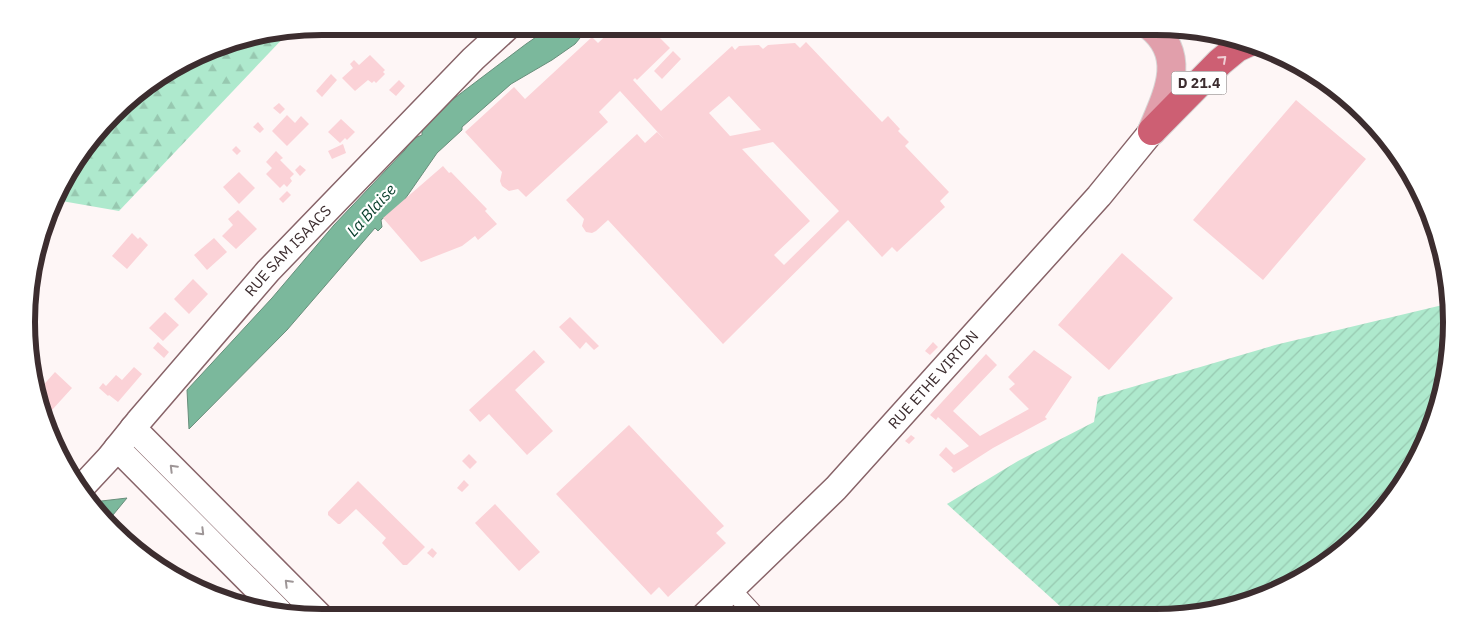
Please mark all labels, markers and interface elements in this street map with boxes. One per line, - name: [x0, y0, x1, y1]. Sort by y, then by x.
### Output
- one-way arrow: [1218, 56, 1227, 65]
- road number: D 21.4: [1172, 72, 1226, 95]
- water label: La Blaise: [342, 179, 400, 241]
- street label: RUE SAM ISAACS: [241, 201, 335, 300]
- street label: RUE ETHE VIRTON: [884, 326, 982, 433]
- one-way arrow: [170, 465, 179, 474]
- one-way arrow: [195, 526, 204, 535]
- one-way arrow: [284, 580, 293, 589]

